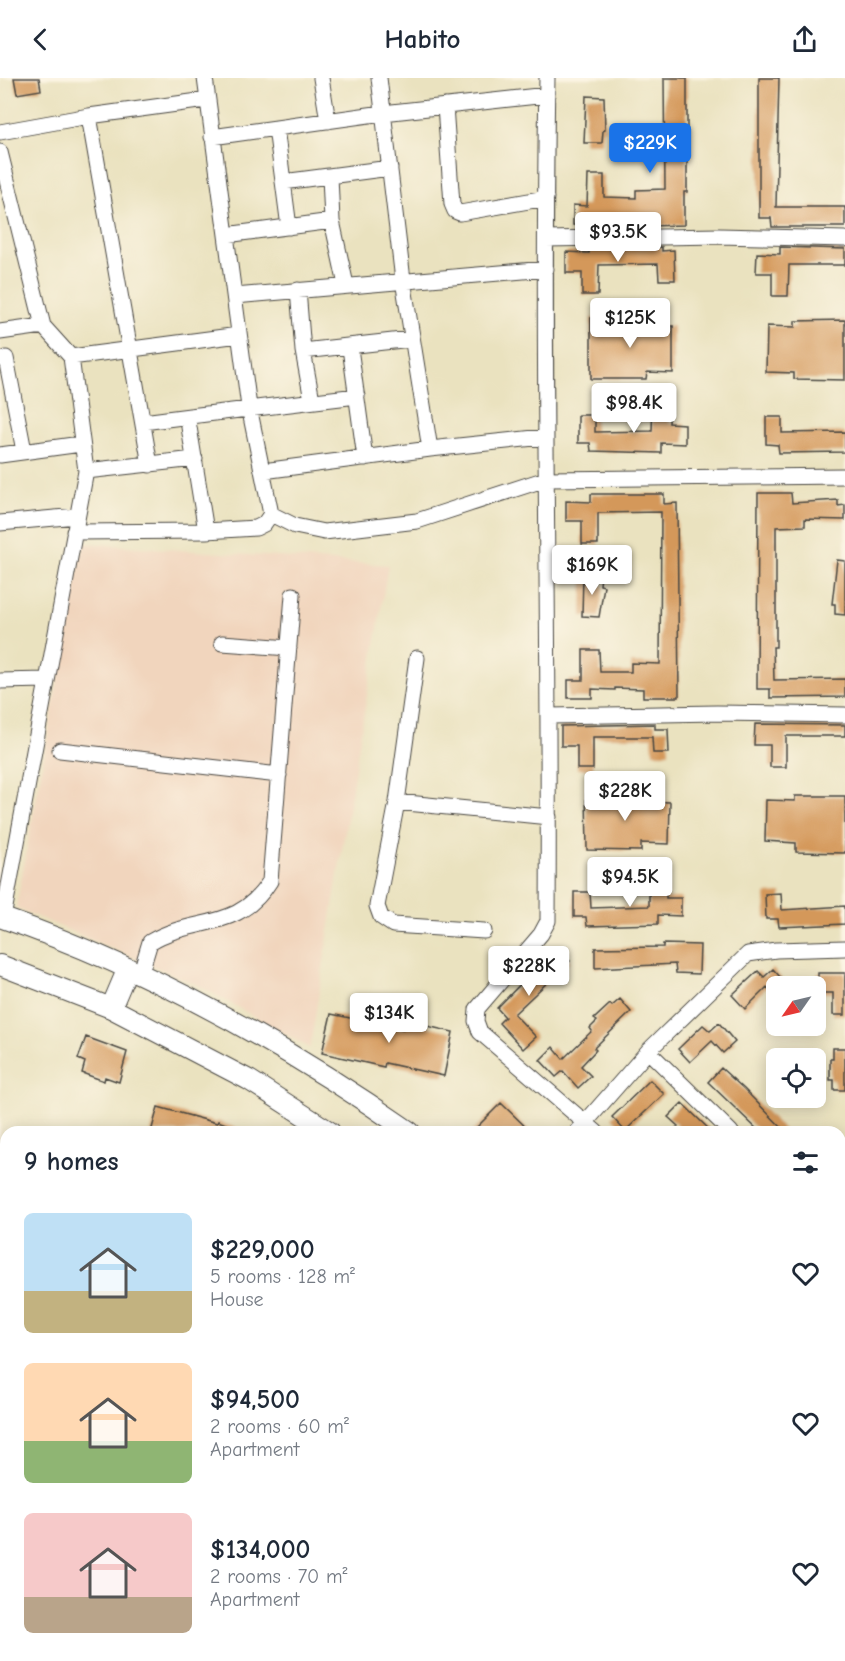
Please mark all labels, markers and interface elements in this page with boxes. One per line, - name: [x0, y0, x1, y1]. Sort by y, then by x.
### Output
- icon: back: [24, 23, 57, 56]
- icon: share: [788, 23, 821, 56]
- text: Habito: [385, 24, 460, 55]
- pin: $229K: [608, 123, 692, 174]
- text: $229K: [623, 131, 677, 154]
- pin: $93.5K: [569, 212, 667, 263]
- text: $93.5K: [589, 220, 647, 243]
- pin: $125K: [588, 298, 672, 349]
- text: $125K: [604, 306, 656, 329]
- pin: $98.4K: [585, 383, 683, 434]
- text: $98.4K: [606, 391, 663, 414]
- pin: $169K: [550, 545, 634, 596]
- text: $169K: [566, 553, 618, 576]
- pin: $228K: [583, 771, 667, 822]
- text: $228K: [598, 779, 652, 802]
- pin: $94.5K: [581, 857, 679, 908]
- text: $94.5K: [601, 865, 659, 888]
- pin: $228K: [487, 946, 571, 997]
- text: $228K: [502, 954, 556, 977]
- north arrow: [766, 976, 826, 1036]
- map controls: [766, 976, 826, 1108]
- pin: $134K: [347, 993, 431, 1044]
- text: $134K: [364, 1001, 414, 1024]
- button: locate: [766, 1048, 826, 1108]
- icon: filters: [789, 1146, 822, 1179]
- text: 9 homes: [24, 1147, 119, 1177]
- text: $229,000: [210, 1235, 315, 1265]
- icon: home: [72, 1237, 144, 1309]
- icon: heart: [789, 1257, 822, 1290]
- text: 5 rooms · 128 m²: [210, 1265, 355, 1288]
- text: House: [210, 1288, 264, 1311]
- text: $94,500: [210, 1385, 300, 1415]
- icon: home: [72, 1387, 144, 1459]
- icon: heart: [789, 1407, 822, 1440]
- text: 2 rooms · 60 m²: [210, 1415, 349, 1438]
- text: Apartment: [210, 1438, 300, 1461]
- text: $134,000: [210, 1535, 310, 1565]
- icon: home: [72, 1537, 144, 1609]
- icon: heart: [789, 1557, 822, 1590]
- text: 2 rooms · 70 m²: [210, 1565, 347, 1588]
- text: Apartment: [210, 1588, 300, 1611]

